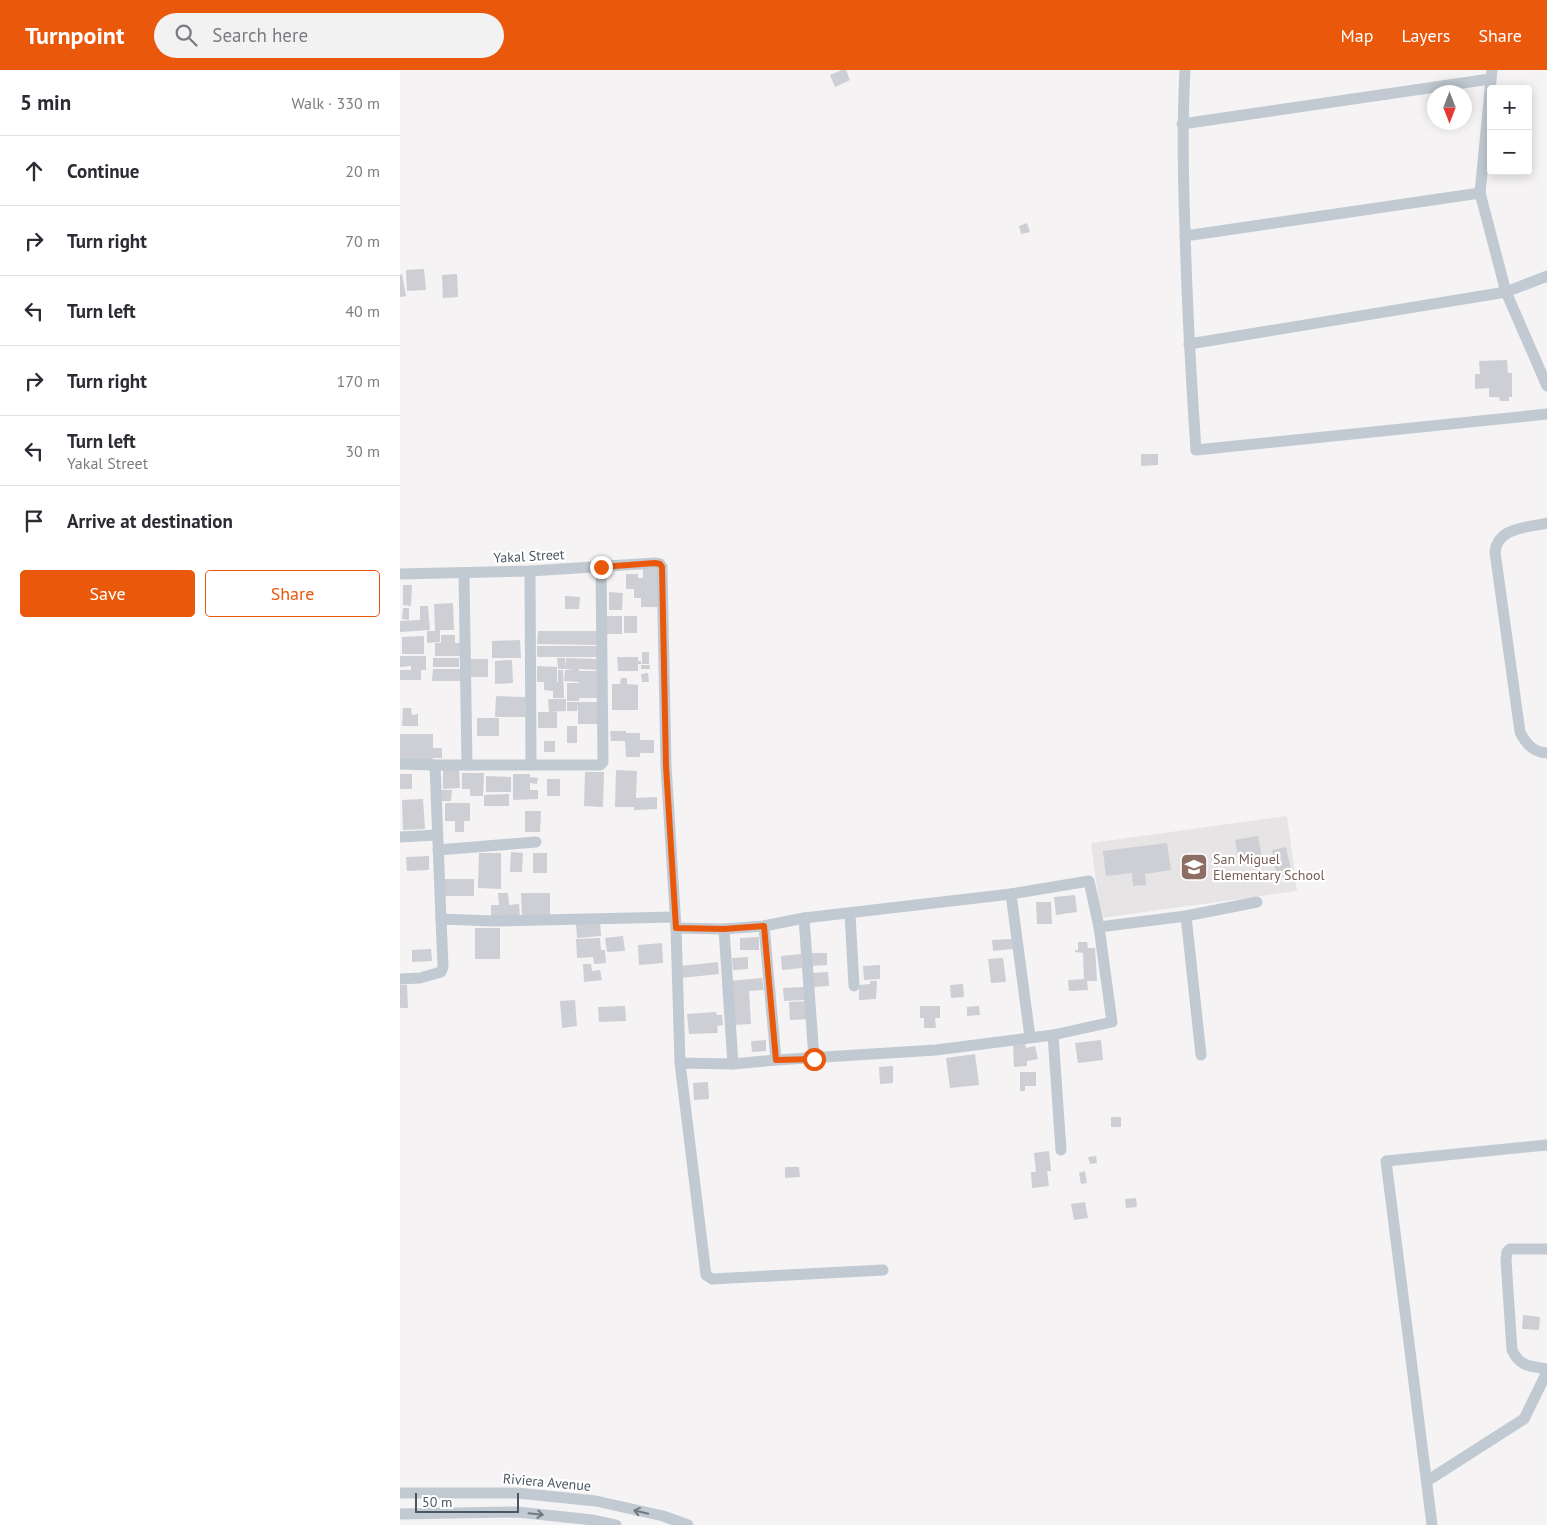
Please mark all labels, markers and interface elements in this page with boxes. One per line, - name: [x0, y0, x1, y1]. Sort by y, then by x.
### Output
- search box: [154, 13, 504, 58]
- text: Turnpoint: [25, 20, 124, 51]
- icon: search: [172, 21, 200, 49]
- text: Search here: [212, 23, 308, 47]
- text: Map: [1341, 24, 1373, 47]
- text: Layers: [1401, 24, 1450, 47]
- text: Share: [1478, 24, 1522, 47]
- north arrow: [1427, 85, 1472, 130]
- map controls: [1487, 85, 1532, 175]
- button: +: [1487, 85, 1532, 130]
- text: 5 min: [20, 89, 71, 116]
- text: Walk · 330 m: [291, 93, 380, 113]
- button: −: [1487, 130, 1532, 175]
- icon: ahead: [20, 157, 48, 185]
- text: Continue: [67, 159, 139, 183]
- text: 20 m: [345, 161, 380, 181]
- icon: right: [20, 227, 48, 255]
- text: Turn right: [67, 229, 147, 253]
- text: 70 m: [345, 231, 380, 251]
- icon: left: [20, 297, 48, 325]
- text: Turn left: [67, 299, 136, 323]
- text: 40 m: [345, 301, 380, 321]
- icon: right: [20, 367, 48, 395]
- text: Turn right: [67, 369, 147, 393]
- text: 170 m: [337, 371, 380, 391]
- text: Turn left: [67, 429, 136, 453]
- icon: left: [20, 437, 48, 465]
- text: 30 m: [345, 441, 380, 461]
- text: Yakal Street: [67, 453, 148, 473]
- icon: arrive: [20, 507, 48, 535]
- text: Arrive at destination: [67, 509, 233, 533]
- street label: Yakal Street: [493, 545, 565, 567]
- route end: [590, 556, 613, 579]
- button: Save: [20, 570, 195, 617]
- button: Share: [205, 570, 380, 617]
- place label: San Miguel Elementary School: [1213, 850, 1325, 884]
- school or university icon: San Miguel Elementary School: [1179, 852, 1209, 882]
- route start: [803, 1048, 826, 1071]
- street label: Riviera Avenue: [502, 1469, 592, 1495]
- scale bar: [415, 1490, 519, 1513]
- text: 50 m: [422, 1493, 452, 1511]
- one-way arrow: [634, 1506, 650, 1516]
- one-way arrow: [528, 1509, 544, 1519]

